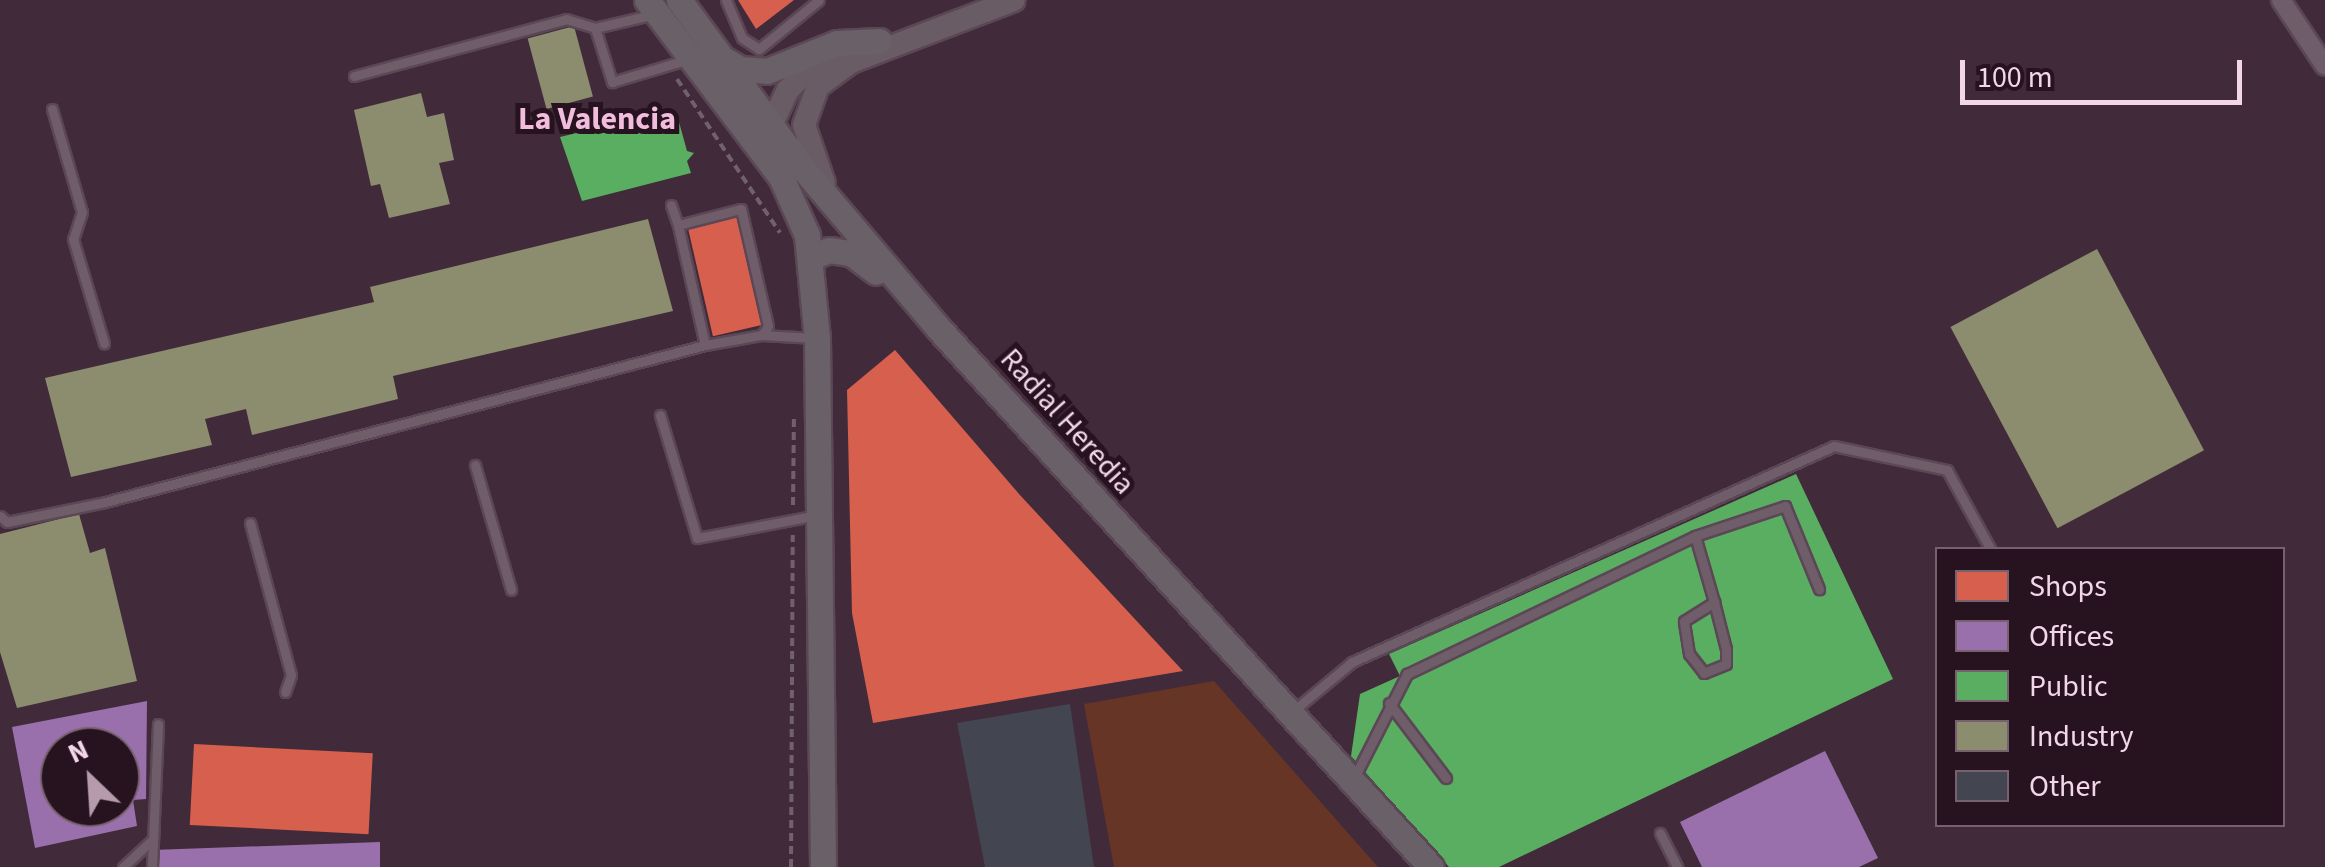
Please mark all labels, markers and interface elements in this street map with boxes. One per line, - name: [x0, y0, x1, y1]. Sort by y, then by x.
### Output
- scale bar: [1965, 40, 2248, 102]
- text: 100 m: [1977, 56, 2053, 99]
- district label: La Valencia: [518, 100, 676, 138]
- street label: Radial Heredia: [992, 342, 1142, 502]
- legend: [1935, 547, 2285, 827]
- text: Shops: [2029, 565, 2107, 608]
- text: Offices: [2029, 615, 2114, 658]
- text: Public: [2029, 665, 2108, 708]
- text: Industry: [2029, 715, 2134, 758]
- north arrow: [40, 727, 140, 827]
- text: N: [61, 730, 95, 774]
- text: Other: [2029, 765, 2101, 808]

